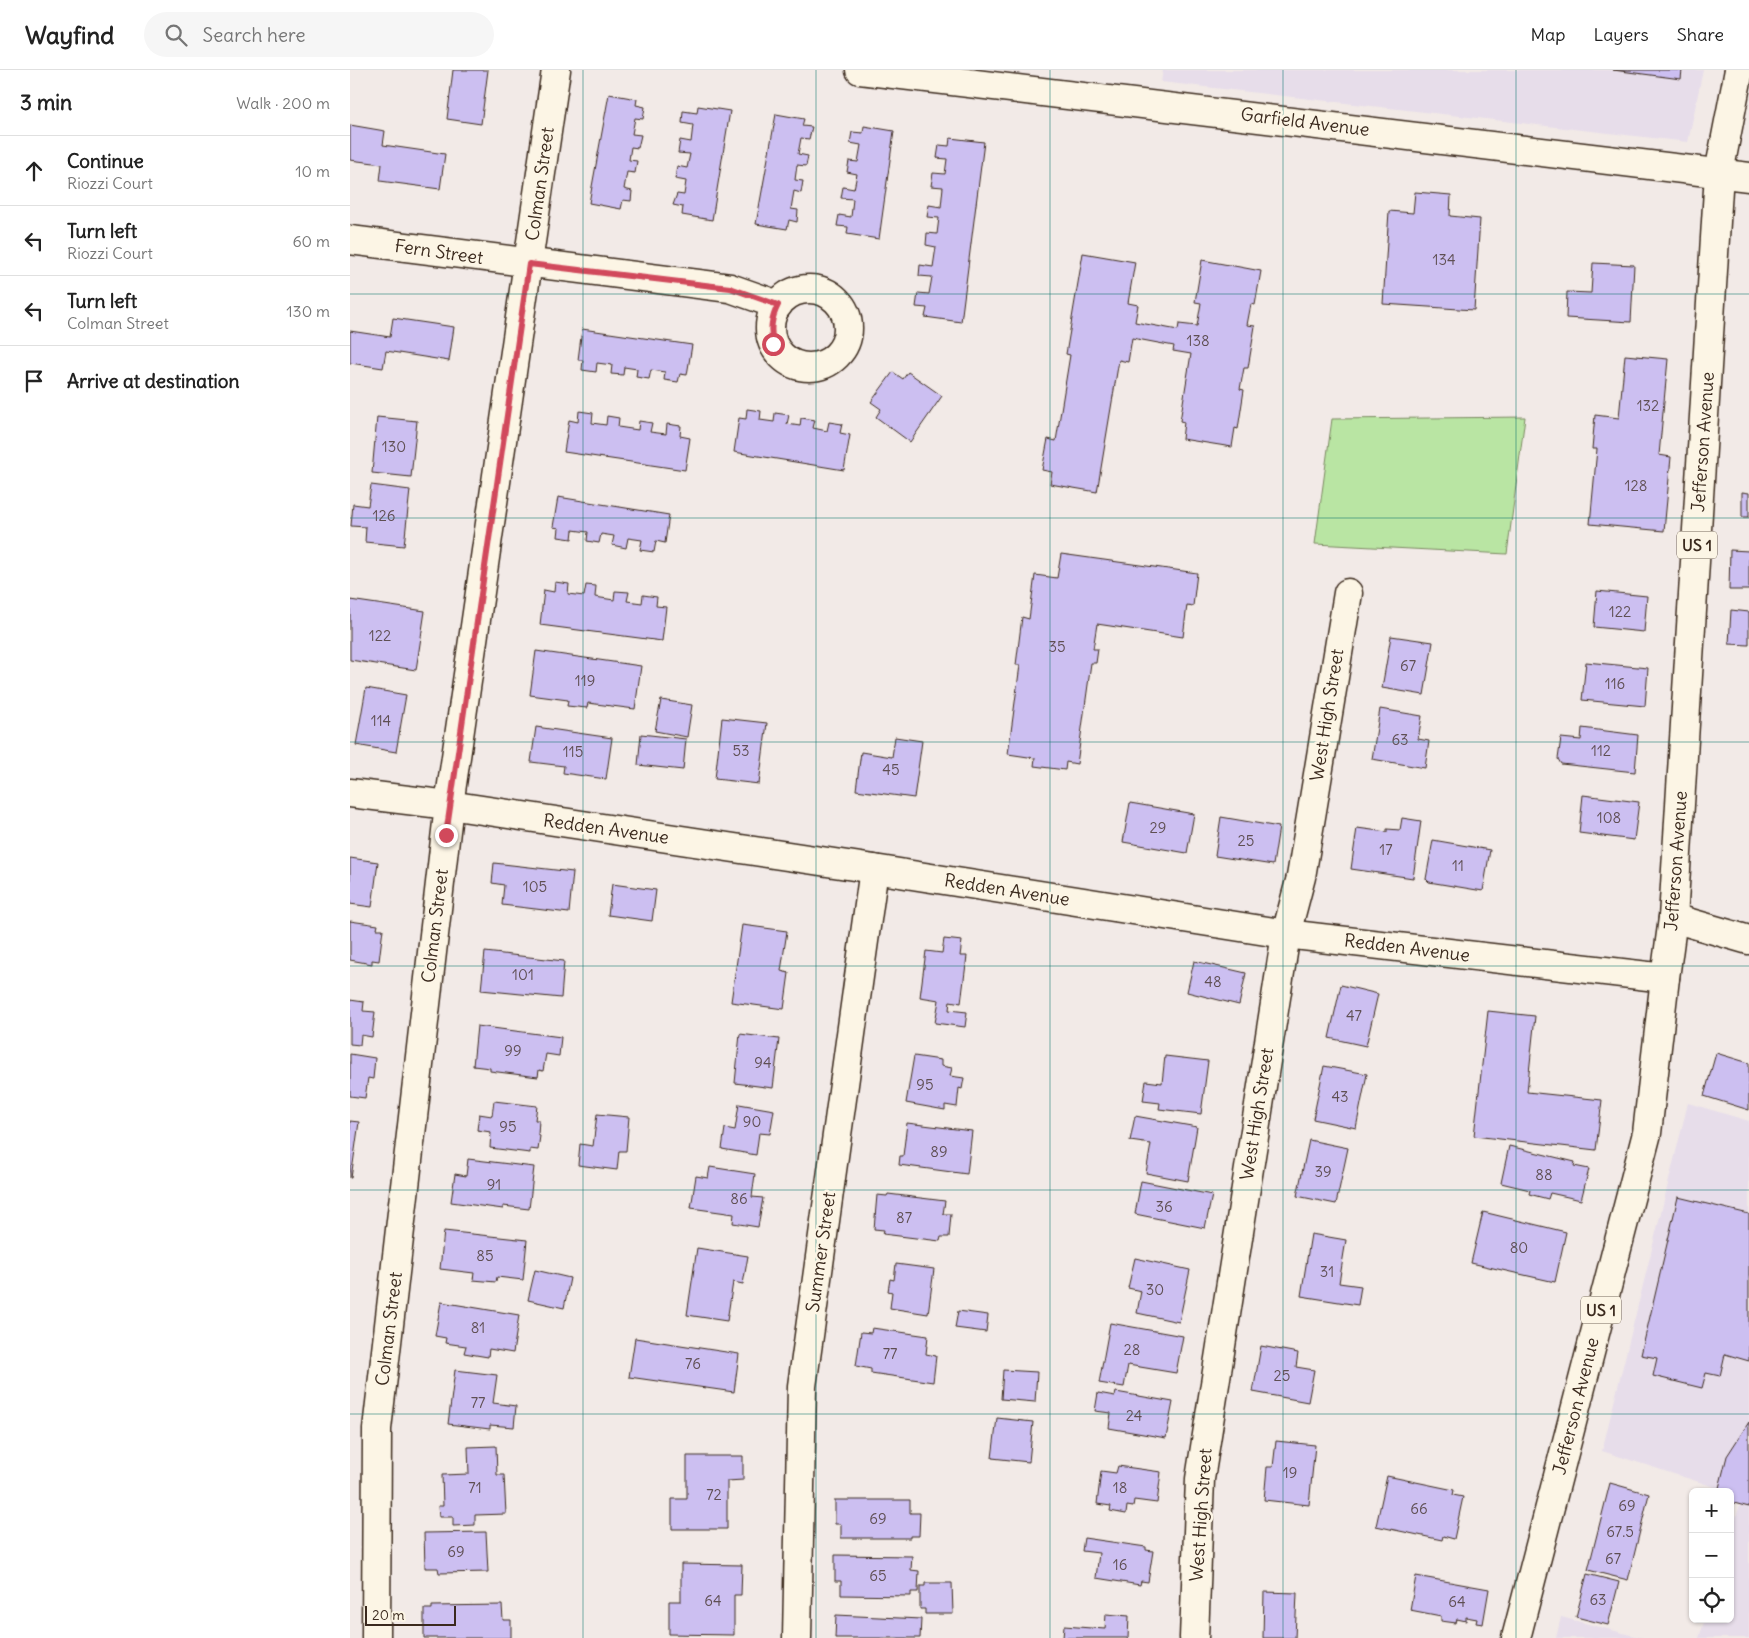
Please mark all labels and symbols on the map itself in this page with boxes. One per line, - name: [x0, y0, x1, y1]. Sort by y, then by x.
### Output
- street label: Garfield Avenue: [1239, 102, 1371, 141]
- street label: Colman Street: [520, 126, 559, 242]
- street label: Fern Street: [393, 234, 485, 269]
- house number: 134: [1432, 250, 1456, 269]
- house number: 138: [1186, 331, 1210, 350]
- route start: [762, 333, 785, 356]
- street label: Jefferson Avenue: [1686, 371, 1719, 513]
- house number: 132: [1637, 396, 1659, 415]
- house number: 130: [382, 437, 406, 456]
- house number: 128: [1625, 476, 1647, 495]
- house number: 126: [373, 506, 395, 525]
- road number: US 1: [1677, 532, 1717, 558]
- house number: 122: [1609, 602, 1631, 621]
- house number: 122: [369, 626, 391, 645]
- house number: 35: [1048, 637, 1066, 656]
- street label: West High Street: [1305, 647, 1348, 783]
- house number: 67: [1400, 656, 1416, 675]
- house number: 119: [575, 671, 595, 690]
- house number: 116: [1605, 674, 1625, 693]
- house number: 114: [371, 711, 392, 730]
- house number: 63: [1391, 730, 1409, 749]
- house number: 53: [732, 741, 750, 760]
- house number: 112: [1591, 741, 1611, 760]
- house number: 115: [563, 742, 583, 761]
- house number: 45: [882, 760, 900, 779]
- street label: Jefferson Avenue: [1659, 790, 1692, 932]
- street label: Redden Avenue: [542, 808, 670, 849]
- house number: 108: [1597, 808, 1621, 827]
- house number: 29: [1150, 818, 1166, 837]
- route end: [435, 824, 458, 847]
- house number: 25: [1238, 831, 1254, 850]
- house number: 17: [1379, 840, 1393, 859]
- house number: 11: [1452, 856, 1464, 875]
- street label: Colman Street: [416, 868, 453, 984]
- street label: Redden Avenue: [943, 868, 1071, 911]
- house number: 105: [523, 877, 547, 896]
- street label: Redden Avenue: [1343, 928, 1471, 967]
- house number: 101: [512, 965, 534, 984]
- house number: 48: [1204, 972, 1222, 991]
- house number: 47: [1346, 1006, 1362, 1025]
- house number: 99: [504, 1041, 522, 1060]
- street label: West High Street: [1235, 1046, 1278, 1182]
- house number: 94: [754, 1053, 772, 1072]
- house number: 95: [916, 1075, 934, 1094]
- house number: 43: [1331, 1087, 1349, 1106]
- house number: 90: [743, 1112, 761, 1131]
- house number: 95: [499, 1117, 517, 1136]
- house number: 89: [930, 1142, 948, 1161]
- house number: 39: [1314, 1162, 1332, 1181]
- house number: 88: [1535, 1165, 1553, 1184]
- house number: 91: [487, 1175, 501, 1194]
- house number: 86: [730, 1189, 748, 1208]
- street label: Summer Street: [801, 1190, 840, 1314]
- house number: 36: [1155, 1197, 1173, 1216]
- house number: 87: [896, 1208, 912, 1227]
- house number: 80: [1510, 1238, 1528, 1257]
- house number: 85: [476, 1246, 494, 1265]
- house number: 31: [1320, 1262, 1334, 1281]
- street label: Colman Street: [370, 1271, 407, 1387]
- house number: 30: [1146, 1280, 1164, 1299]
- road number: US 1: [1581, 1296, 1621, 1324]
- house number: 81: [471, 1318, 485, 1337]
- street label: Jefferson Avenue: [1547, 1335, 1604, 1477]
- house number: 28: [1124, 1340, 1140, 1359]
- house number: 77: [883, 1344, 897, 1363]
- house number: 76: [685, 1354, 701, 1373]
- house number: 25: [1274, 1366, 1290, 1385]
- house number: 77: [471, 1393, 485, 1412]
- house number: 24: [1126, 1406, 1143, 1425]
- street label: West High Street: [1184, 1447, 1217, 1582]
- house number: 19: [1283, 1463, 1297, 1482]
- house number: 71: [468, 1478, 482, 1497]
- house number: 18: [1113, 1478, 1127, 1497]
- house number: 72: [706, 1485, 722, 1504]
- house number: 69: [1618, 1496, 1636, 1515]
- house number: 66: [1410, 1499, 1428, 1518]
- house number: 69: [869, 1509, 887, 1528]
- house number: 67.5: [1606, 1522, 1634, 1541]
- house number: 69: [447, 1542, 465, 1561]
- house number: 67: [1605, 1549, 1621, 1568]
- house number: 16: [1113, 1555, 1127, 1574]
- house number: 65: [869, 1566, 887, 1585]
- house number: 63: [1589, 1590, 1607, 1609]
- house number: 64: [704, 1591, 722, 1610]
- house number: 64: [1448, 1592, 1466, 1611]
- scale bar: [365, 1603, 456, 1626]

